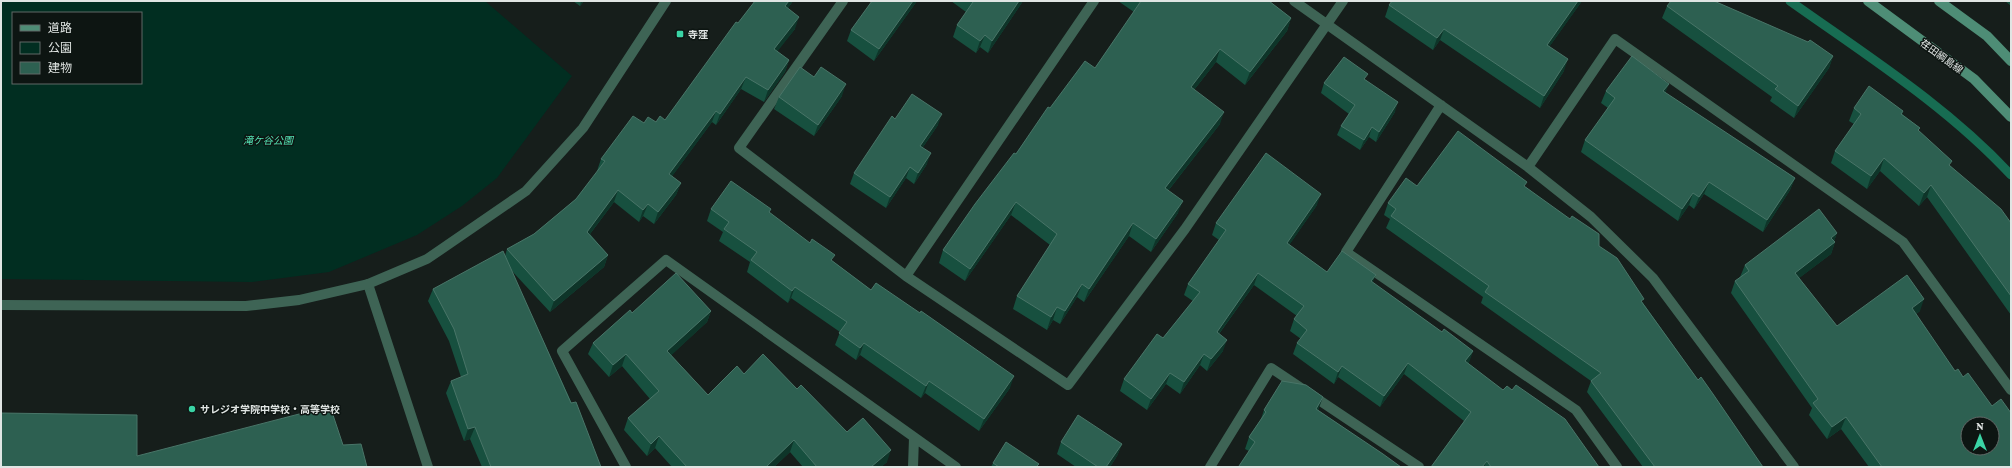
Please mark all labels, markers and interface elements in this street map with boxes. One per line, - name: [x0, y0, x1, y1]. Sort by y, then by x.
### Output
- legend: [12, 12, 142, 84]
- text: 道路: [48, 21, 72, 35]
- marker: 寺窪: [675, 29, 685, 39]
- place label: 寺窪: [688, 29, 708, 40]
- street label: 荏田綱島線: [1918, 37, 1965, 76]
- text: 公園: [48, 41, 72, 55]
- text: 建物: [48, 61, 72, 75]
- park label: 滝ケ谷公園: [243, 135, 295, 146]
- marker: サレジオ学院中学校・高等学校: [187, 404, 197, 414]
- place label: サレジオ学院中学校・高等学校: [200, 404, 340, 415]
- north arrow: [1960, 416, 2000, 456]
- text: N: [1976, 420, 1984, 432]

